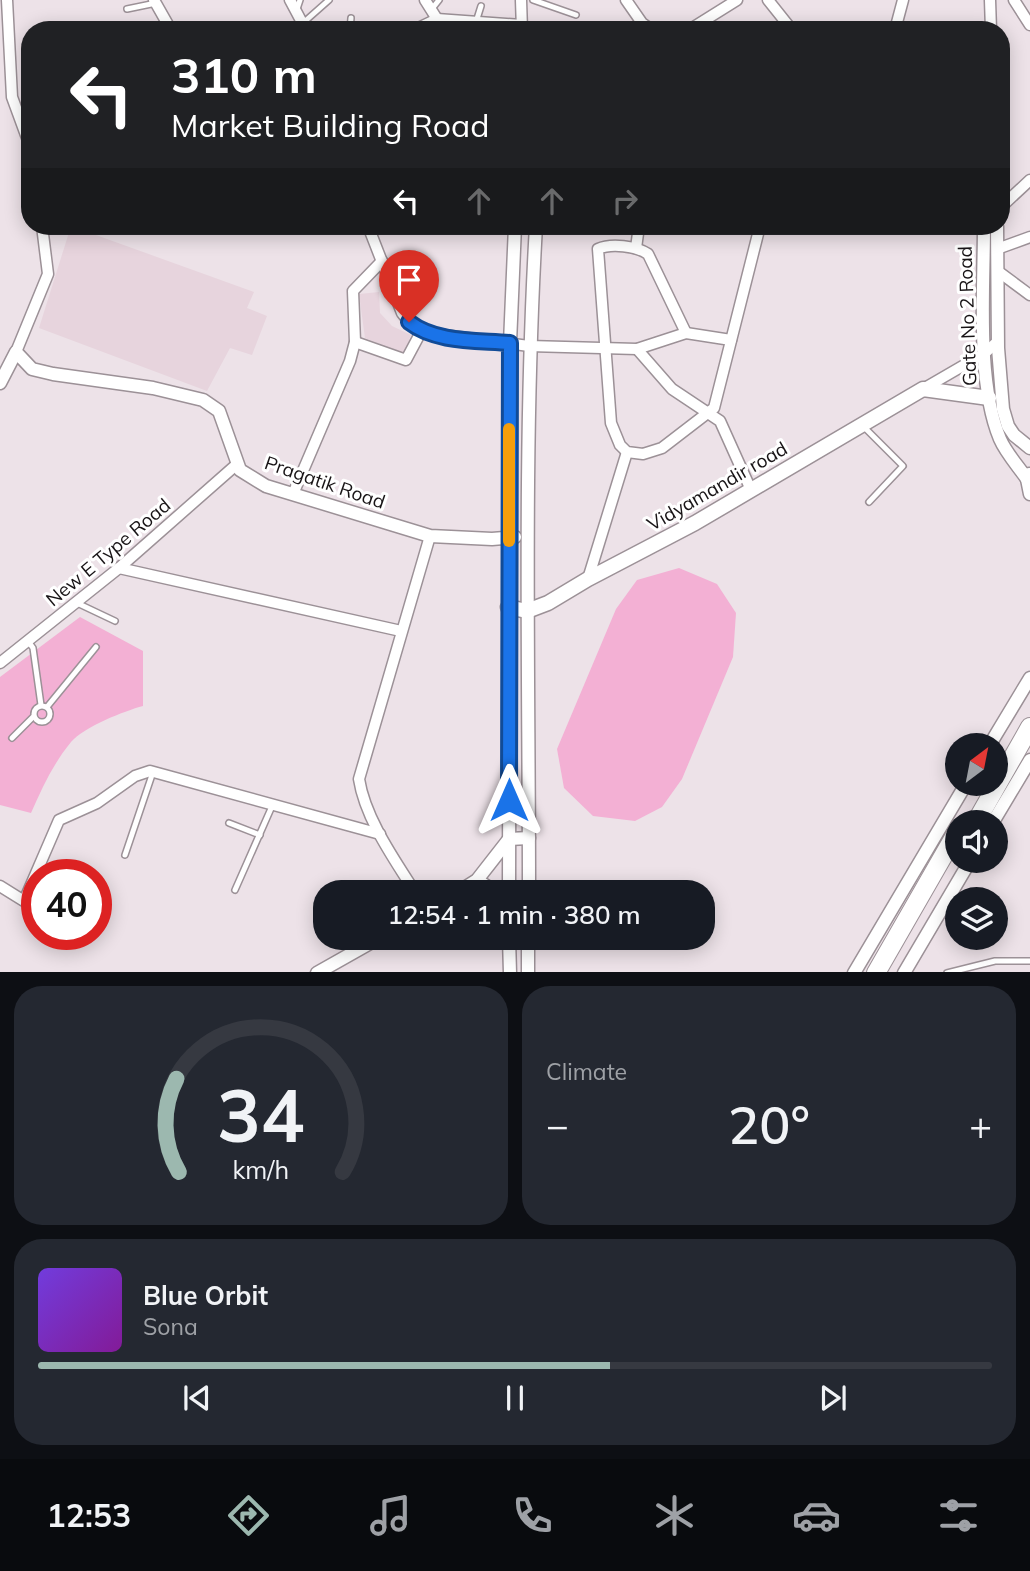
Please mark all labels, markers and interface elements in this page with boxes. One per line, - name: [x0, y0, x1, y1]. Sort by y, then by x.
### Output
- text: 310 m: [171, 44, 317, 105]
- icon: left: [56, 49, 147, 140]
- text: Market Building Road: [171, 105, 489, 145]
- icon: left: [387, 182, 425, 220]
- icon: ahead: [460, 182, 498, 220]
- icon: ahead: [533, 182, 571, 220]
- icon: right: [606, 182, 644, 220]
- street label: Gate No 2 Road: [953, 246, 981, 386]
- pin: [379, 250, 439, 322]
- icon: arrive: [390, 261, 428, 299]
- street label: Vidyamandir road: [643, 436, 791, 536]
- street label: Pragatik Road: [262, 450, 388, 514]
- street label: New E Type Road: [41, 493, 175, 611]
- north arrow: [945, 733, 1008, 796]
- map controls: [945, 733, 1008, 950]
- position arrow: [472, 763, 546, 837]
- button: sound: [945, 810, 1008, 873]
- speed limit sign: 40: [21, 859, 112, 950]
- button: layers: [945, 887, 1008, 950]
- text: 12:54 · 1 min · 380 m: [387, 898, 641, 931]
- text: Climate: [546, 1057, 627, 1086]
- text: 34: [217, 1069, 305, 1160]
- text: 20°: [728, 1092, 810, 1157]
- text: −: [546, 1101, 569, 1149]
- text: +: [969, 1101, 992, 1149]
- text: km/h: [233, 1153, 289, 1184]
- text: Blue Orbit: [143, 1279, 268, 1312]
- text: Sona: [143, 1312, 198, 1341]
- icon: previous: [178, 1379, 216, 1417]
- icon: pause: [496, 1379, 534, 1417]
- icon: next: [814, 1379, 852, 1417]
- icon: directions: [224, 1491, 273, 1540]
- icon: music: [366, 1491, 415, 1540]
- icon: phone: [508, 1491, 557, 1540]
- icon: climate: [650, 1491, 699, 1540]
- icon: car: [792, 1491, 841, 1540]
- icon: filters: [934, 1491, 983, 1540]
- text: 12:53: [47, 1495, 131, 1535]

